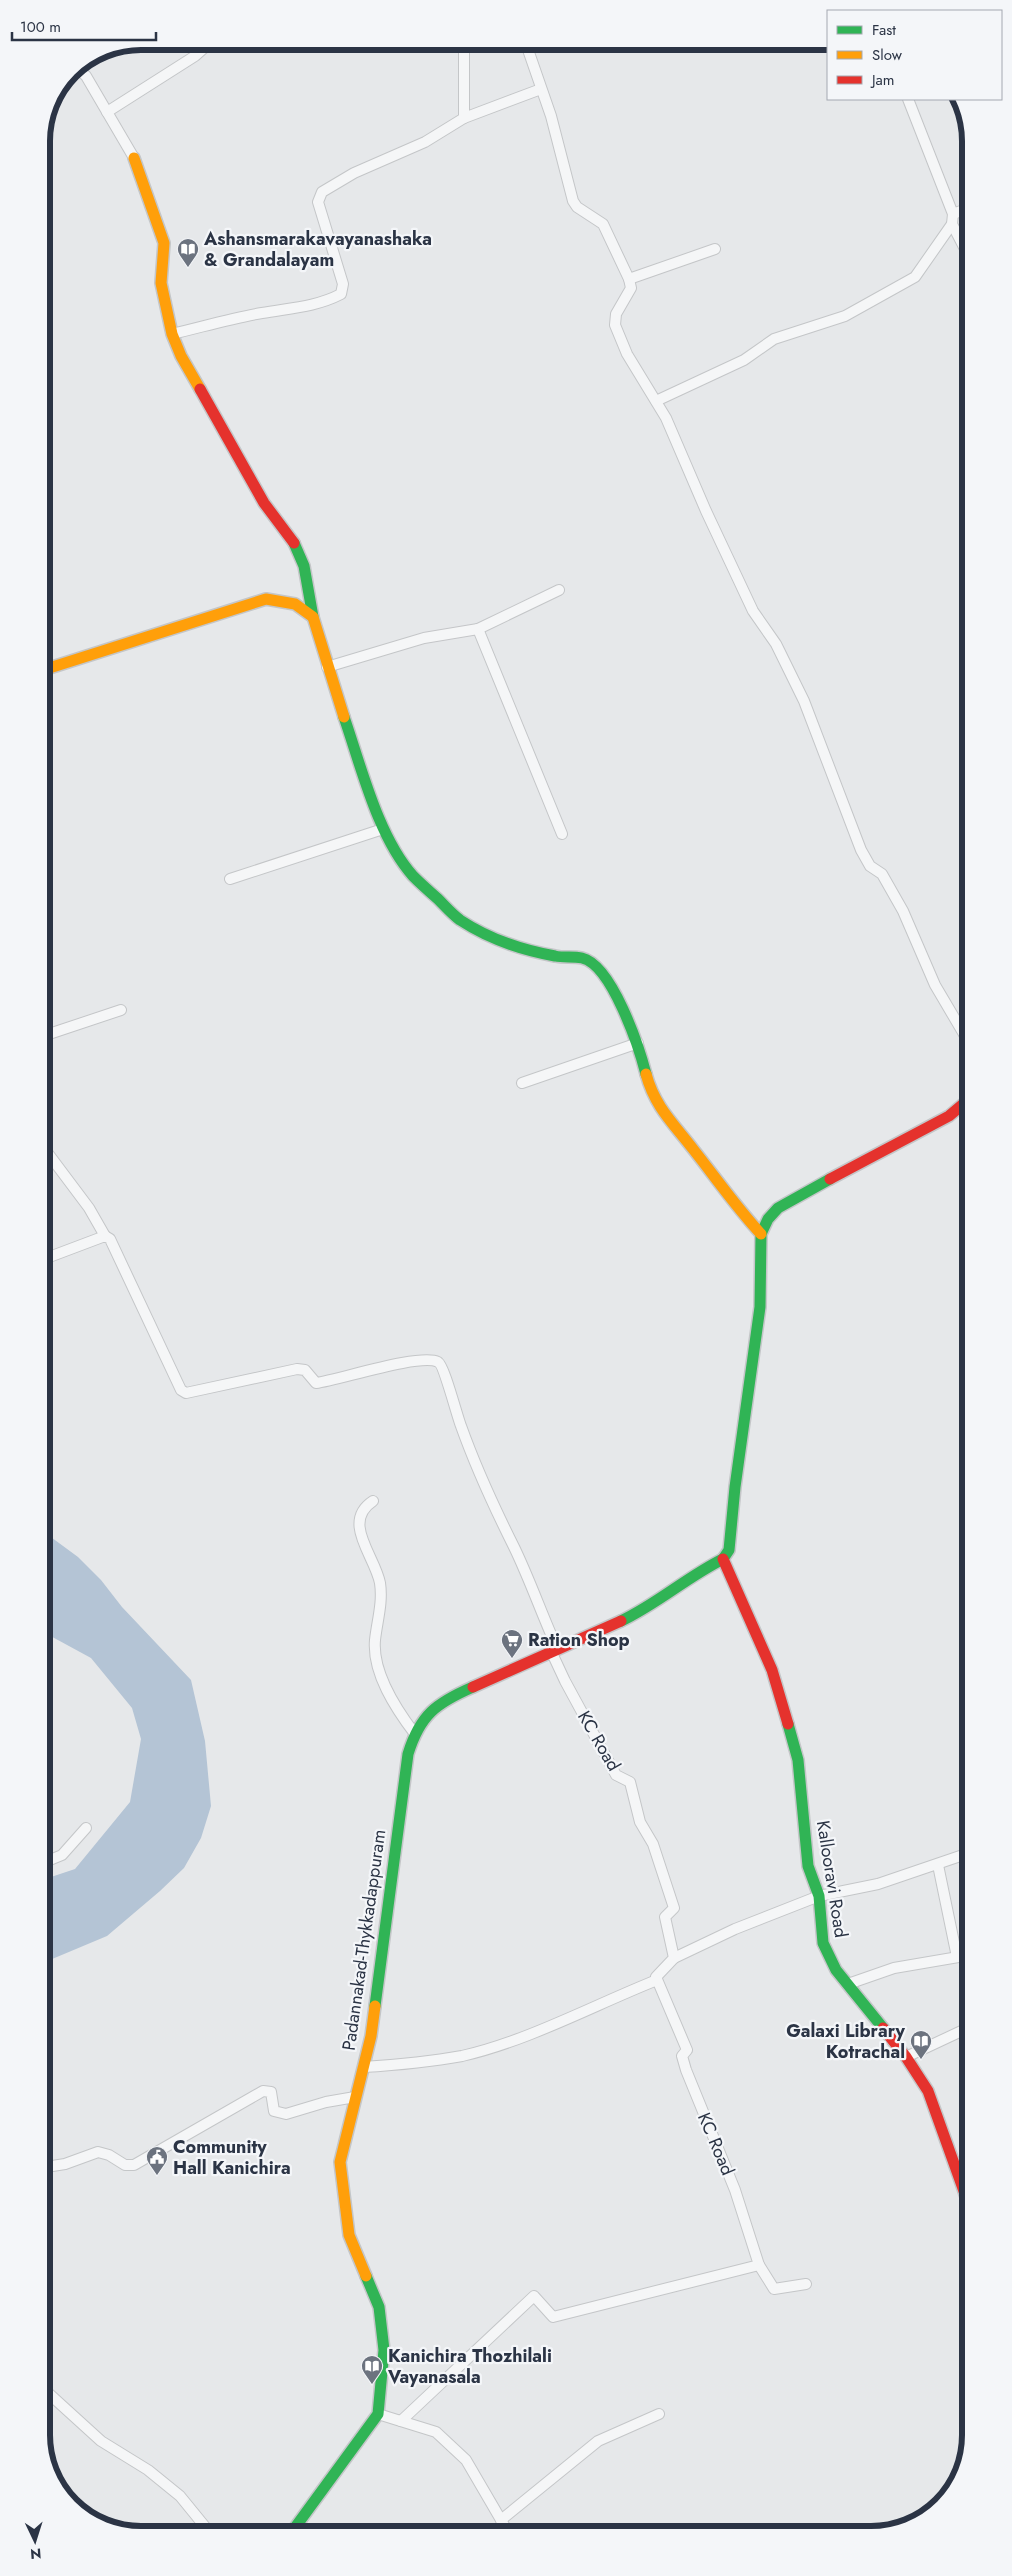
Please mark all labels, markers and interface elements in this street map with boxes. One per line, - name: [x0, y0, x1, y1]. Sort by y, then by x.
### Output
- scale bar: [12, 10, 156, 42]
- legend: [827, 10, 1002, 100]
- text: 100 m: [20, 16, 61, 38]
- text: Fast: [872, 19, 896, 41]
- text: Slow: [872, 44, 903, 66]
- text: Jam: [870, 69, 895, 91]
- place label: Ashansmarakavayanashaka & Grandalayam: [203, 226, 432, 273]
- library icon: Ashansmarakavayanashaka & Grandalayam: [176, 237, 200, 268]
- place label: Ration Shop: [528, 1627, 630, 1653]
- supermarket icon: Ration Shop: [500, 1628, 524, 1659]
- street label: KC Road: [571, 1706, 627, 1776]
- street label: Kallooravi Road: [810, 1819, 854, 1939]
- street label: Padannakad-Thykkadappuram: [336, 1828, 392, 2052]
- place label: Galaxi Library Kotrachal: [786, 2018, 906, 2065]
- library icon: Galaxi Library Kotrachal: [909, 2029, 933, 2060]
- street label: KC Road: [691, 2109, 741, 2179]
- place label: Community Hall Kanichira: [173, 2134, 291, 2181]
- public building icon: Community Hall Kanichira: [145, 2145, 169, 2176]
- place label: Kanichira Thozhilali Vayanasala: [387, 2343, 552, 2390]
- library icon: Kanichira Thozhilali Vayanasala: [360, 2354, 384, 2385]
- north arrow: [10, 2516, 60, 2566]
- text: N: [30, 2544, 42, 2564]

